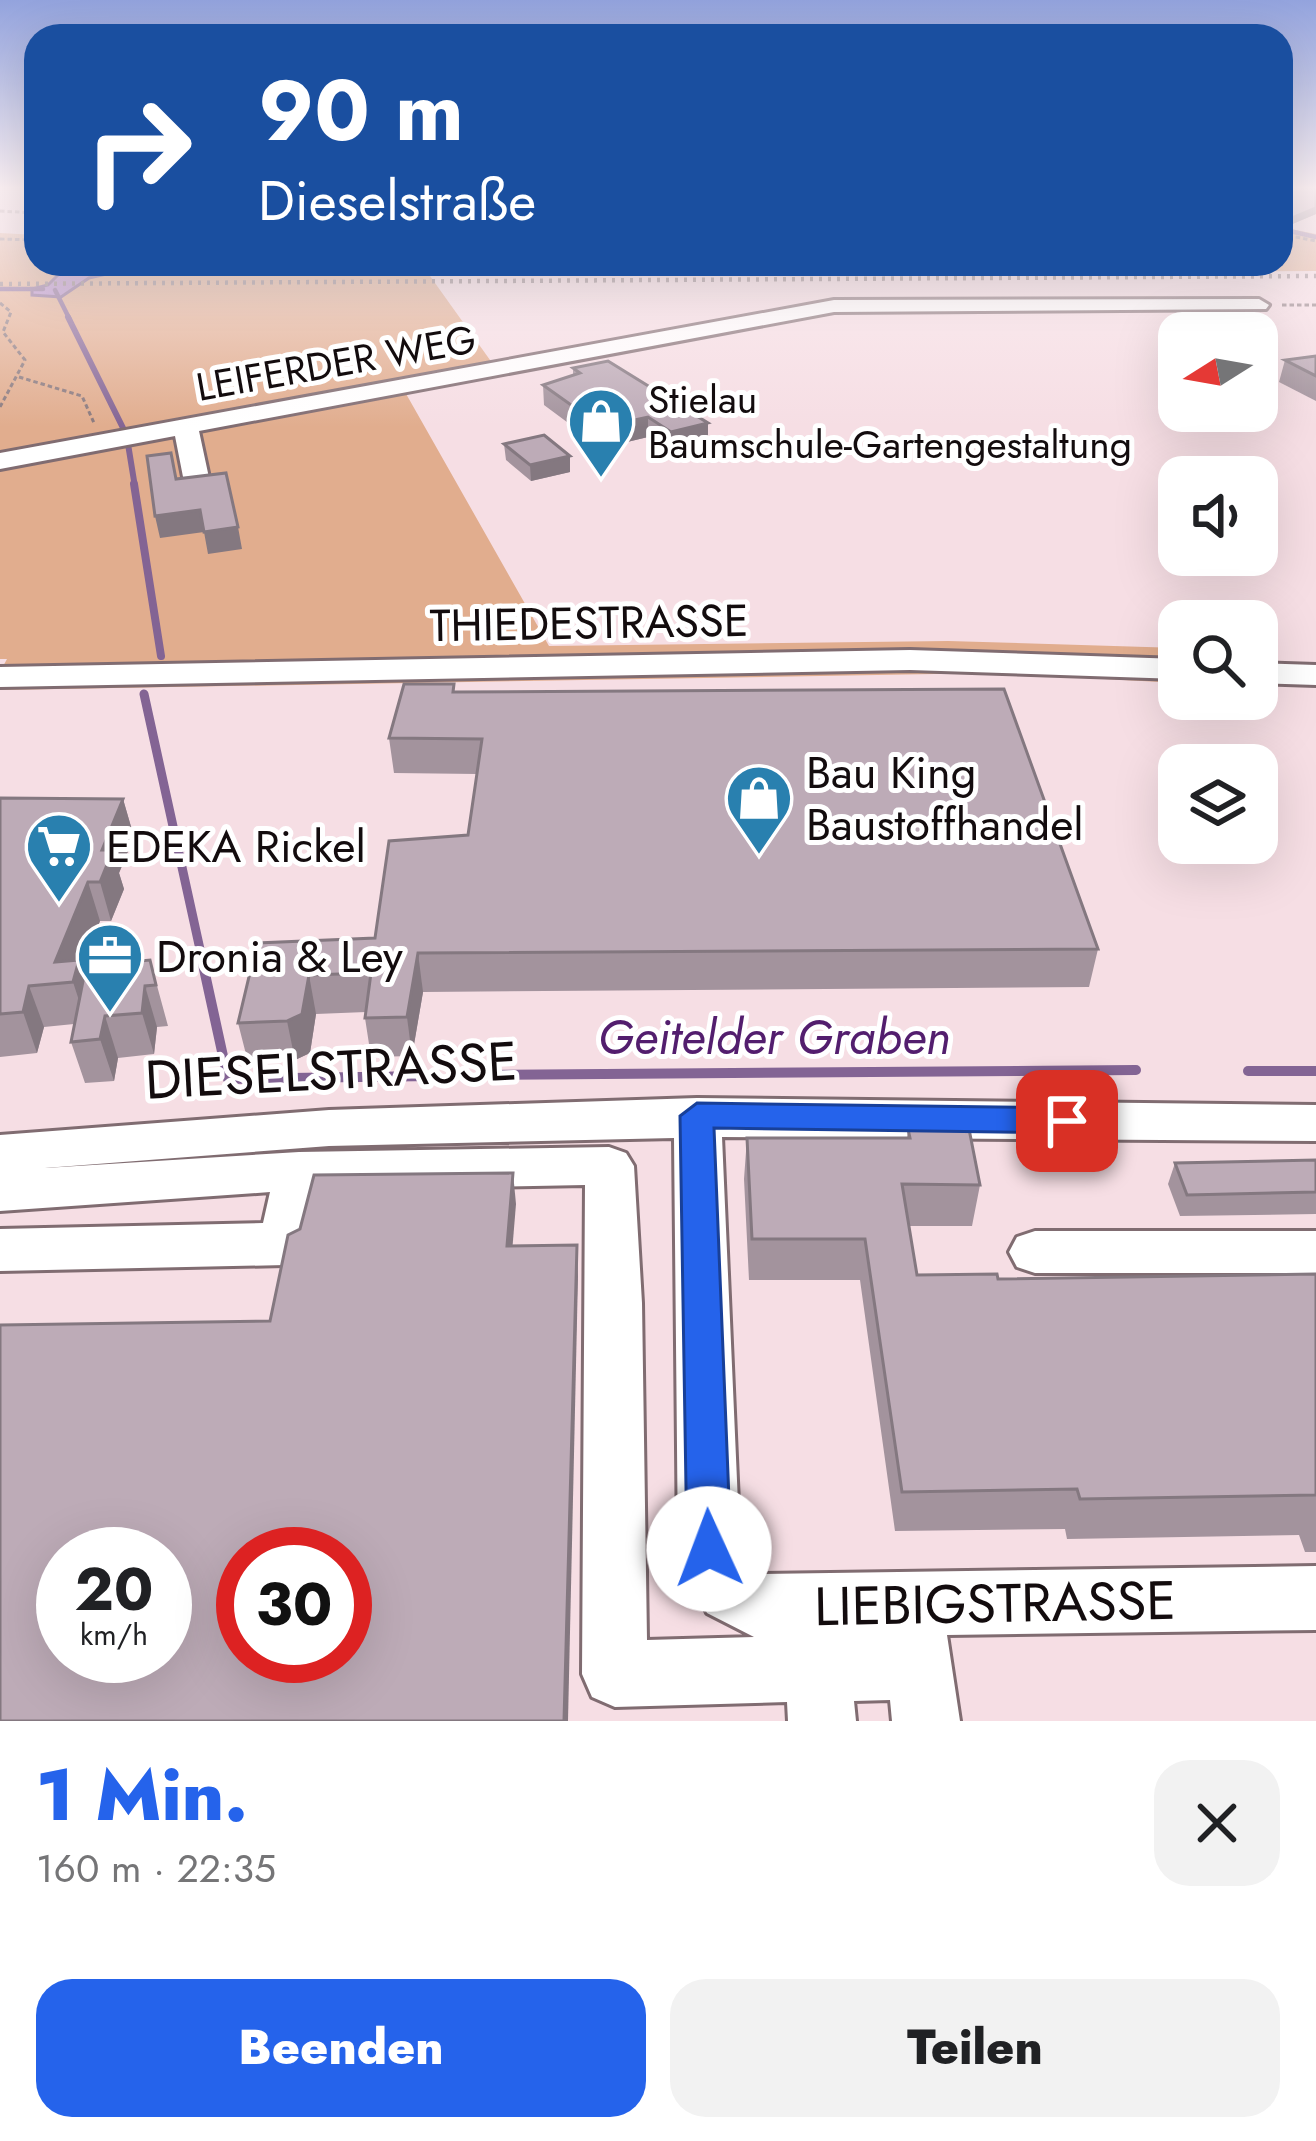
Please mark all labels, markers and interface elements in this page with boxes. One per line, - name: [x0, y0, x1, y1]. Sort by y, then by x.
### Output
- text: 90 m: [258, 50, 464, 172]
- icon: right: [60, 72, 216, 228]
- text: Dieselstraße: [258, 162, 536, 240]
- street label: LEIFERDER WEG: [192, 310, 480, 416]
- north arrow: [1158, 312, 1278, 432]
- map controls: [1158, 312, 1278, 864]
- place label: Stielau Baumschule-Gartengestaltung: [648, 371, 1132, 473]
- shop icon: Stielau Baumschule-Gartengestaltung: [566, 386, 636, 480]
- button: sound: [1158, 456, 1278, 576]
- street label: THIEDESTRASSE: [429, 588, 749, 658]
- button: search: [1158, 600, 1278, 720]
- place label: Bau King Baustoffhandel: [806, 740, 1084, 857]
- button: layers: [1158, 744, 1278, 864]
- shop icon: Bau King Baustoffhandel: [724, 763, 794, 857]
- supermarket icon: EDEKA Rickel: [24, 811, 94, 905]
- place label: EDEKA Rickel: [106, 814, 366, 879]
- office icon: Dronia & Ley: [75, 921, 145, 1015]
- place label: Dronia & Ley: [156, 924, 403, 989]
- water label: Geitelder Graben: [598, 1003, 950, 1072]
- street label: DIESELSTRASSE: [143, 1021, 519, 1119]
- pin: [1016, 1070, 1118, 1172]
- icon: arrive: [1034, 1088, 1100, 1154]
- position arrow: [646, 1486, 772, 1612]
- speed limit sign: 30: [216, 1527, 372, 1683]
- text: 20: [74, 1546, 154, 1633]
- street label: LIEBIGSTRASSE: [813, 1561, 1177, 1645]
- text: km/h: [80, 1613, 148, 1656]
- text: 1 Min.: [36, 1743, 248, 1847]
- button: close: [1154, 1760, 1280, 1886]
- text: 160 m · 22:35: [36, 1840, 276, 1897]
- button: Beenden: [36, 1979, 646, 2117]
- button: Teilen: [670, 1979, 1280, 2117]

